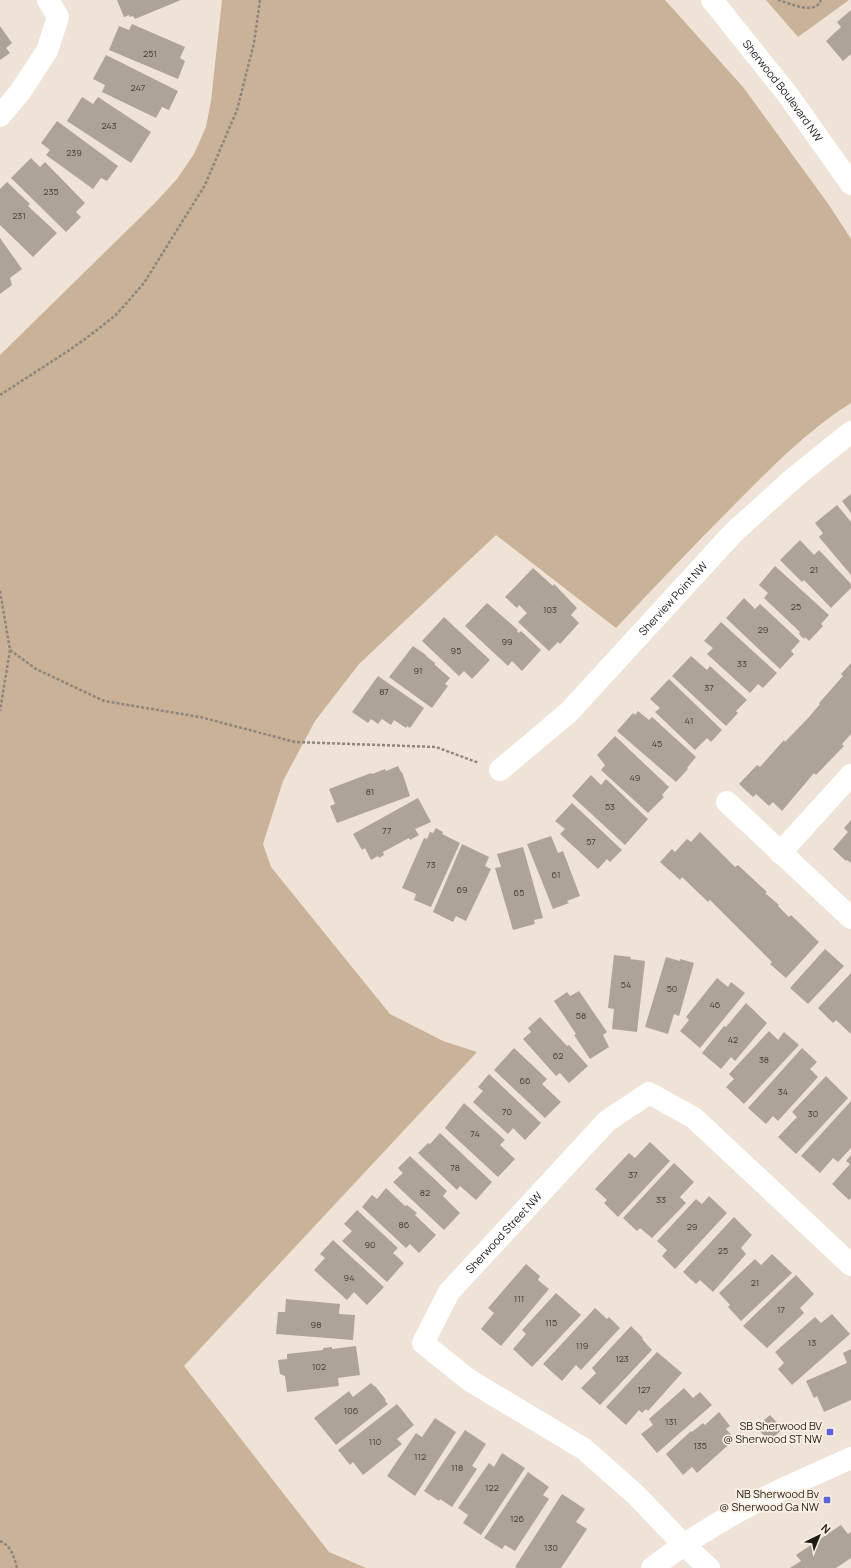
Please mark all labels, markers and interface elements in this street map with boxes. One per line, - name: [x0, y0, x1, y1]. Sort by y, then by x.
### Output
- street label: Sherwood Boulevard NW: [740, 36, 827, 145]
- house number: 251: [143, 47, 157, 60]
- house number: 247: [131, 81, 146, 94]
- house number: 243: [101, 119, 117, 132]
- house number: 239: [66, 146, 82, 159]
- house number: 235: [43, 185, 59, 198]
- house number: 231: [12, 209, 26, 222]
- street label: Sherview Point NW: [635, 557, 711, 639]
- house number: 21: [810, 563, 818, 576]
- house number: 25: [791, 600, 801, 613]
- house number: 103: [543, 603, 557, 616]
- house number: 29: [758, 623, 768, 636]
- house number: 99: [501, 635, 513, 648]
- house number: 95: [451, 644, 461, 657]
- house number: 33: [737, 657, 747, 670]
- house number: 91: [413, 664, 423, 677]
- house number: 37: [704, 681, 714, 694]
- house number: 87: [379, 685, 389, 698]
- house number: 41: [685, 714, 693, 727]
- house number: 45: [652, 737, 662, 750]
- house number: 49: [630, 771, 640, 784]
- house number: 81: [366, 785, 374, 798]
- house number: 53: [605, 800, 615, 813]
- house number: 77: [382, 824, 392, 837]
- house number: 57: [586, 835, 596, 848]
- house number: 73: [426, 858, 436, 871]
- house number: 61: [552, 868, 560, 881]
- house number: 69: [456, 883, 468, 896]
- house number: 65: [514, 886, 524, 899]
- house number: 54: [621, 978, 631, 991]
- house number: 50: [667, 982, 677, 995]
- house number: 46: [710, 998, 721, 1011]
- house number: 58: [576, 1009, 586, 1022]
- house number: 42: [728, 1033, 738, 1046]
- house number: 62: [553, 1049, 563, 1062]
- house number: 38: [759, 1053, 769, 1066]
- house number: 66: [519, 1074, 531, 1087]
- house number: 34: [778, 1085, 788, 1098]
- house number: 70: [502, 1105, 512, 1118]
- house number: 30: [808, 1107, 818, 1120]
- house number: 74: [470, 1127, 480, 1140]
- house number: 78: [450, 1161, 460, 1174]
- house number: 37: [628, 1168, 638, 1181]
- house number: 82: [420, 1186, 430, 1199]
- street label: Sherwood Street NW: [462, 1188, 546, 1276]
- house number: 33: [656, 1193, 666, 1206]
- house number: 86: [399, 1218, 410, 1231]
- house number: 29: [687, 1220, 697, 1233]
- house number: 90: [364, 1238, 376, 1251]
- house number: 25: [718, 1244, 728, 1257]
- house number: 94: [344, 1271, 354, 1284]
- house number: 21: [751, 1276, 759, 1289]
- house number: 111: [514, 1292, 524, 1305]
- house number: 17: [777, 1303, 785, 1316]
- house number: 115: [545, 1316, 557, 1329]
- house number: 98: [311, 1318, 321, 1331]
- house number: 13: [808, 1336, 816, 1349]
- house number: 119: [576, 1339, 588, 1352]
- house number: 123: [615, 1352, 629, 1365]
- house number: 102: [312, 1360, 326, 1373]
- house number: 127: [637, 1383, 651, 1396]
- house number: 106: [344, 1404, 359, 1417]
- house number: 131: [665, 1415, 677, 1428]
- place label: SB Sherwood BV @ Sherwood ST NW: [723, 1418, 823, 1446]
- marker: SB Sherwood BV @ Sherwood ST NW: [825, 1427, 835, 1437]
- house number: 110: [369, 1435, 381, 1448]
- house number: 135: [693, 1439, 707, 1452]
- house number: 112: [414, 1450, 426, 1463]
- house number: 118: [451, 1461, 463, 1474]
- house number: 122: [485, 1481, 499, 1494]
- place label: NB Sherwood Bv @ Sherwood Ga NW: [719, 1486, 820, 1514]
- marker: NB Sherwood Bv @ Sherwood Ga NW: [822, 1495, 832, 1505]
- house number: 126: [510, 1512, 525, 1525]
- north arrow: [799, 1516, 839, 1556]
- text: N: [818, 1520, 834, 1537]
- house number: 130: [544, 1541, 558, 1554]

